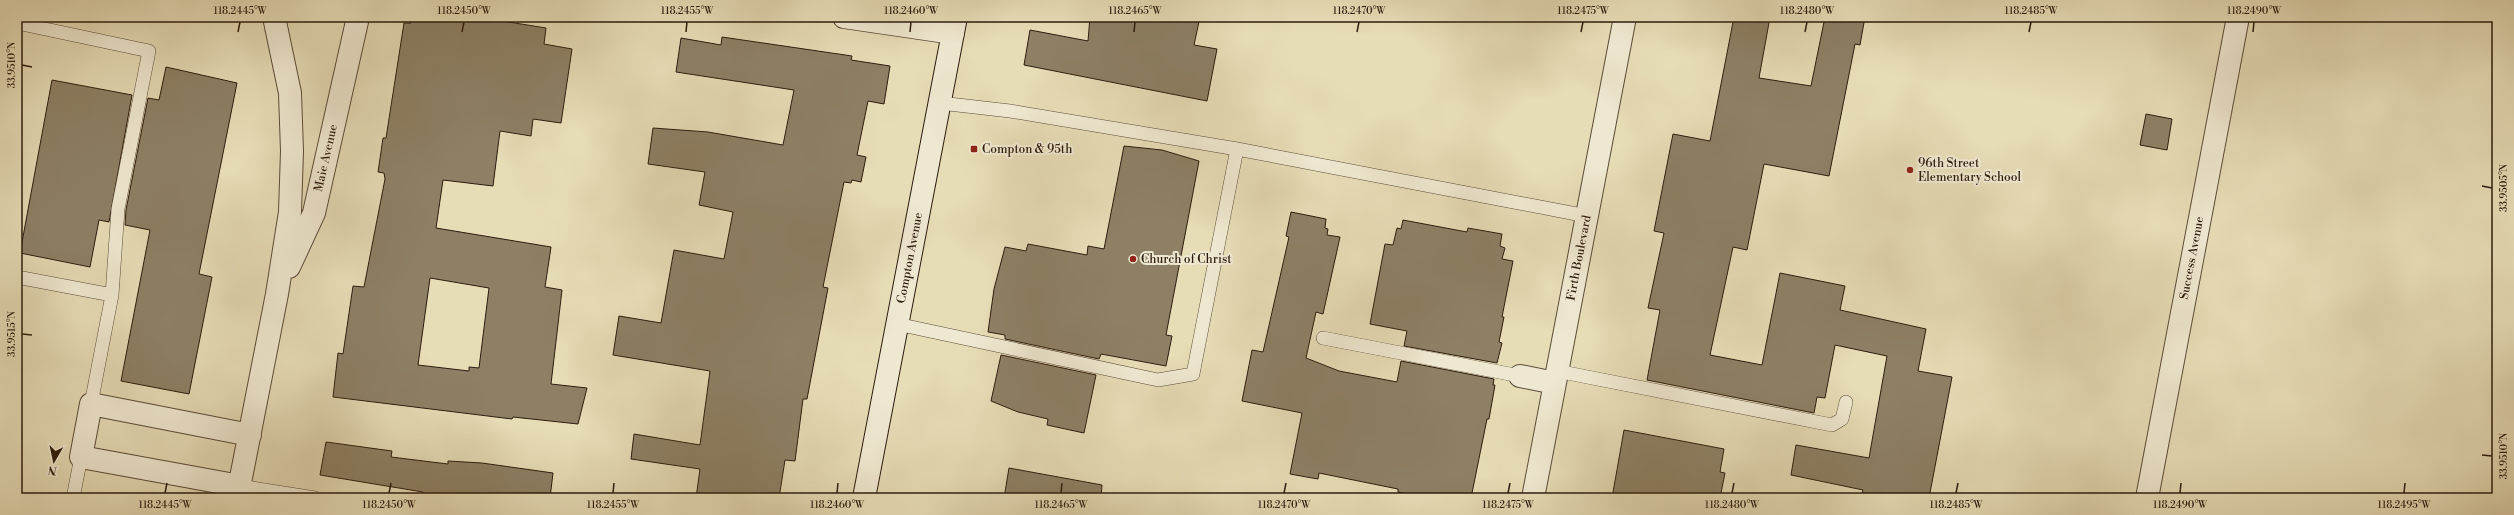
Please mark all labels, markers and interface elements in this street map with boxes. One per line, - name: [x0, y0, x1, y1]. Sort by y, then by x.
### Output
- text: 118.2445°W: [213, 5, 268, 17]
- text: 118.2450°W: [437, 5, 492, 17]
- text: 118.2455°W: [661, 5, 714, 17]
- text: 118.2460°W: [884, 5, 939, 17]
- text: 118.2465°W: [1108, 5, 1162, 17]
- text: 118.2470°W: [1333, 5, 1386, 17]
- text: 118.2475°W: [1557, 5, 1610, 17]
- text: 118.2480°W: [1780, 5, 1835, 17]
- text: 118.2485°W: [2004, 5, 2059, 17]
- text: 118.2490°W: [2227, 5, 2282, 17]
- text: 33.9510°N: [6, 41, 18, 88]
- street label: Maie Avenue: [311, 123, 341, 193]
- place label: Compton & 95th: [982, 142, 1072, 157]
- marker: Compton & 95th: [969, 144, 979, 154]
- place label: 96th Street Elementary School: [1918, 156, 2022, 185]
- text: 33.9505°N: [2498, 163, 2510, 212]
- marker: 96th Street Elementary School: [1905, 165, 1915, 175]
- street label: Compton Avenue: [894, 211, 926, 305]
- street label: Firth Boulevard: [1563, 214, 1595, 302]
- street label: Success Avenue: [2177, 215, 2207, 301]
- place label: Church of Christ: [1141, 252, 1232, 267]
- marker: Church of Christ: [1128, 254, 1138, 264]
- text: 33.9515°N: [6, 311, 18, 357]
- text: 33.9510°N: [2498, 432, 2510, 479]
- north arrow: [34, 441, 74, 481]
- text: N: [47, 462, 58, 477]
- text: 118.2445°W: [138, 499, 193, 511]
- text: 118.2450°W: [362, 499, 417, 511]
- text: 118.2455°W: [587, 499, 640, 511]
- text: 118.2460°W: [810, 499, 865, 511]
- text: 118.2465°W: [1034, 499, 1088, 511]
- text: 118.2470°W: [1258, 499, 1311, 511]
- text: 118.2475°W: [1482, 499, 1535, 511]
- text: 118.2480°W: [1705, 499, 1760, 511]
- text: 118.2485°W: [1929, 499, 1984, 511]
- text: 118.2490°W: [2153, 499, 2208, 511]
- text: 118.2495°W: [2377, 499, 2431, 511]

